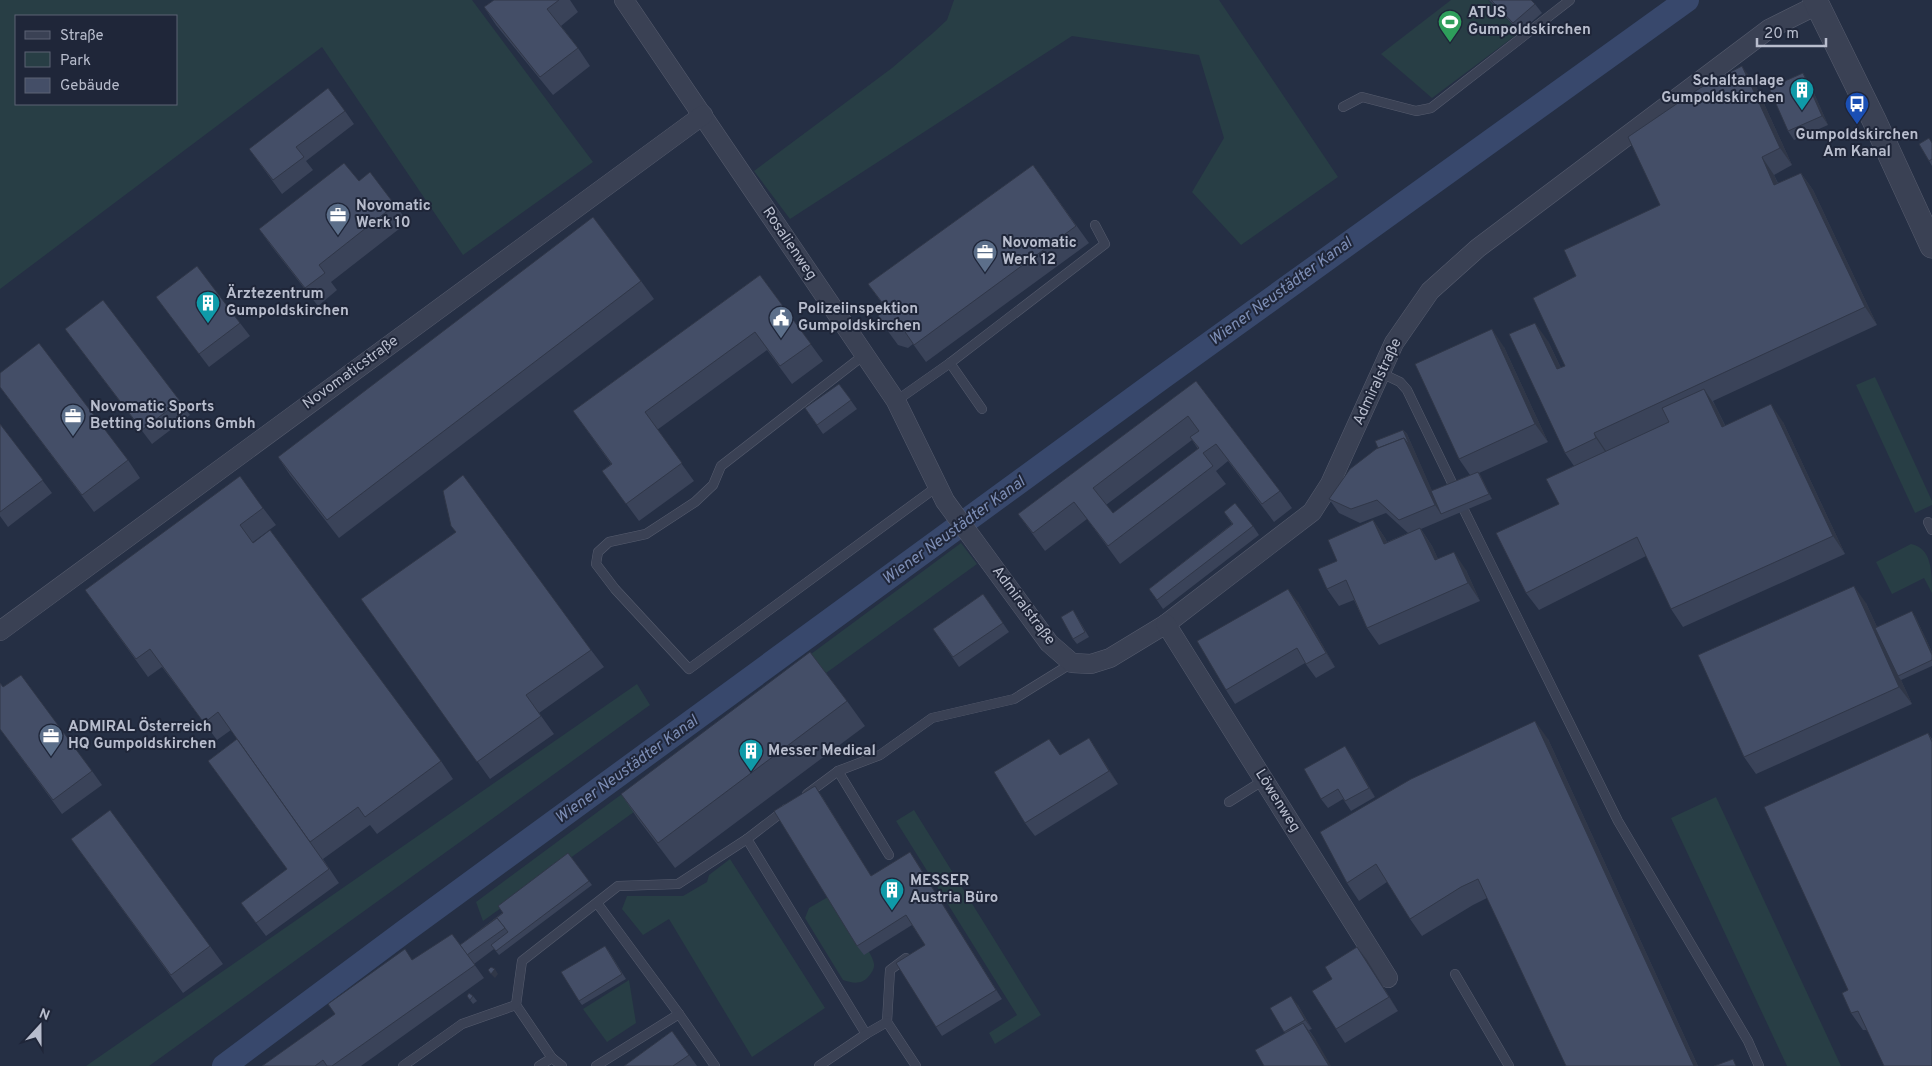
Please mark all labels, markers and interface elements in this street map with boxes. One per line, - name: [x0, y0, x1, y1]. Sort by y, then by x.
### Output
- place label: ATUS Gumpoldskirchen: [1468, 4, 1591, 40]
- sports icon: ATUS Gumpoldskirchen: [1437, 9, 1463, 43]
- legend: [15, 15, 178, 105]
- scale bar: [1757, 15, 1826, 47]
- text: 20 m: [1764, 25, 1799, 44]
- text: Straße: [60, 27, 104, 46]
- text: Park: [60, 52, 91, 71]
- place label: Schaltanlage Gumpoldskirchen: [1661, 72, 1784, 108]
- text: Gebäude: [60, 77, 120, 96]
- building icon: Schaltanlage Gumpoldskirchen: [1789, 77, 1815, 111]
- bus stop icon: Gumpoldskirchen Am Kanal: [1844, 91, 1870, 125]
- place label: Gumpoldskirchen Am Kanal: [1796, 126, 1918, 162]
- place label: Novomatic Werk 10: [356, 197, 431, 233]
- office icon: Novomatic Werk 10: [325, 202, 351, 236]
- street label: Rosalienweg: [758, 204, 820, 284]
- water label: Wiener Neustädter Kanal: [1206, 233, 1357, 351]
- place label: Novomatic Werk 12: [1002, 234, 1077, 270]
- office icon: Novomatic Werk 12: [972, 239, 998, 273]
- place label: Ärztezentrum Gumpoldskirchen: [226, 284, 349, 321]
- building icon: Ärztezentrum Gumpoldskirchen: [195, 290, 221, 324]
- place label: Polizeiinspektion Gumpoldskirchen: [798, 300, 921, 336]
- public building icon: Polizeiinspektion Gumpoldskirchen: [768, 305, 794, 339]
- street label: Novomaticstraße: [299, 332, 403, 414]
- street label: Admiralstraße: [1350, 335, 1406, 429]
- place label: Novomatic Sports Betting Solutions Gmbh: [90, 398, 256, 434]
- office icon: Novomatic Sports Betting Solutions Gmbh: [60, 403, 86, 437]
- water label: Wiener Neustädter Kanal: [879, 472, 1030, 590]
- street label: Admiralstraße: [987, 563, 1059, 649]
- water label: Wiener Neustädter Kanal: [552, 711, 703, 829]
- place label: ADMIRAL Österreich HQ Gumpoldskirchen: [68, 716, 216, 754]
- office icon: ADMIRAL Österreich HQ Gumpoldskirchen: [38, 723, 64, 757]
- building icon: Messer Medical: [738, 738, 764, 772]
- place label: Messer Medical: [768, 742, 876, 761]
- street label: Löwenweg: [1250, 766, 1304, 836]
- place label: MESSER Austria Büro: [910, 872, 998, 908]
- building icon: MESSER Austria Büro: [879, 877, 905, 911]
- north arrow: [15, 1001, 65, 1051]
- text: N: [36, 1006, 52, 1025]

